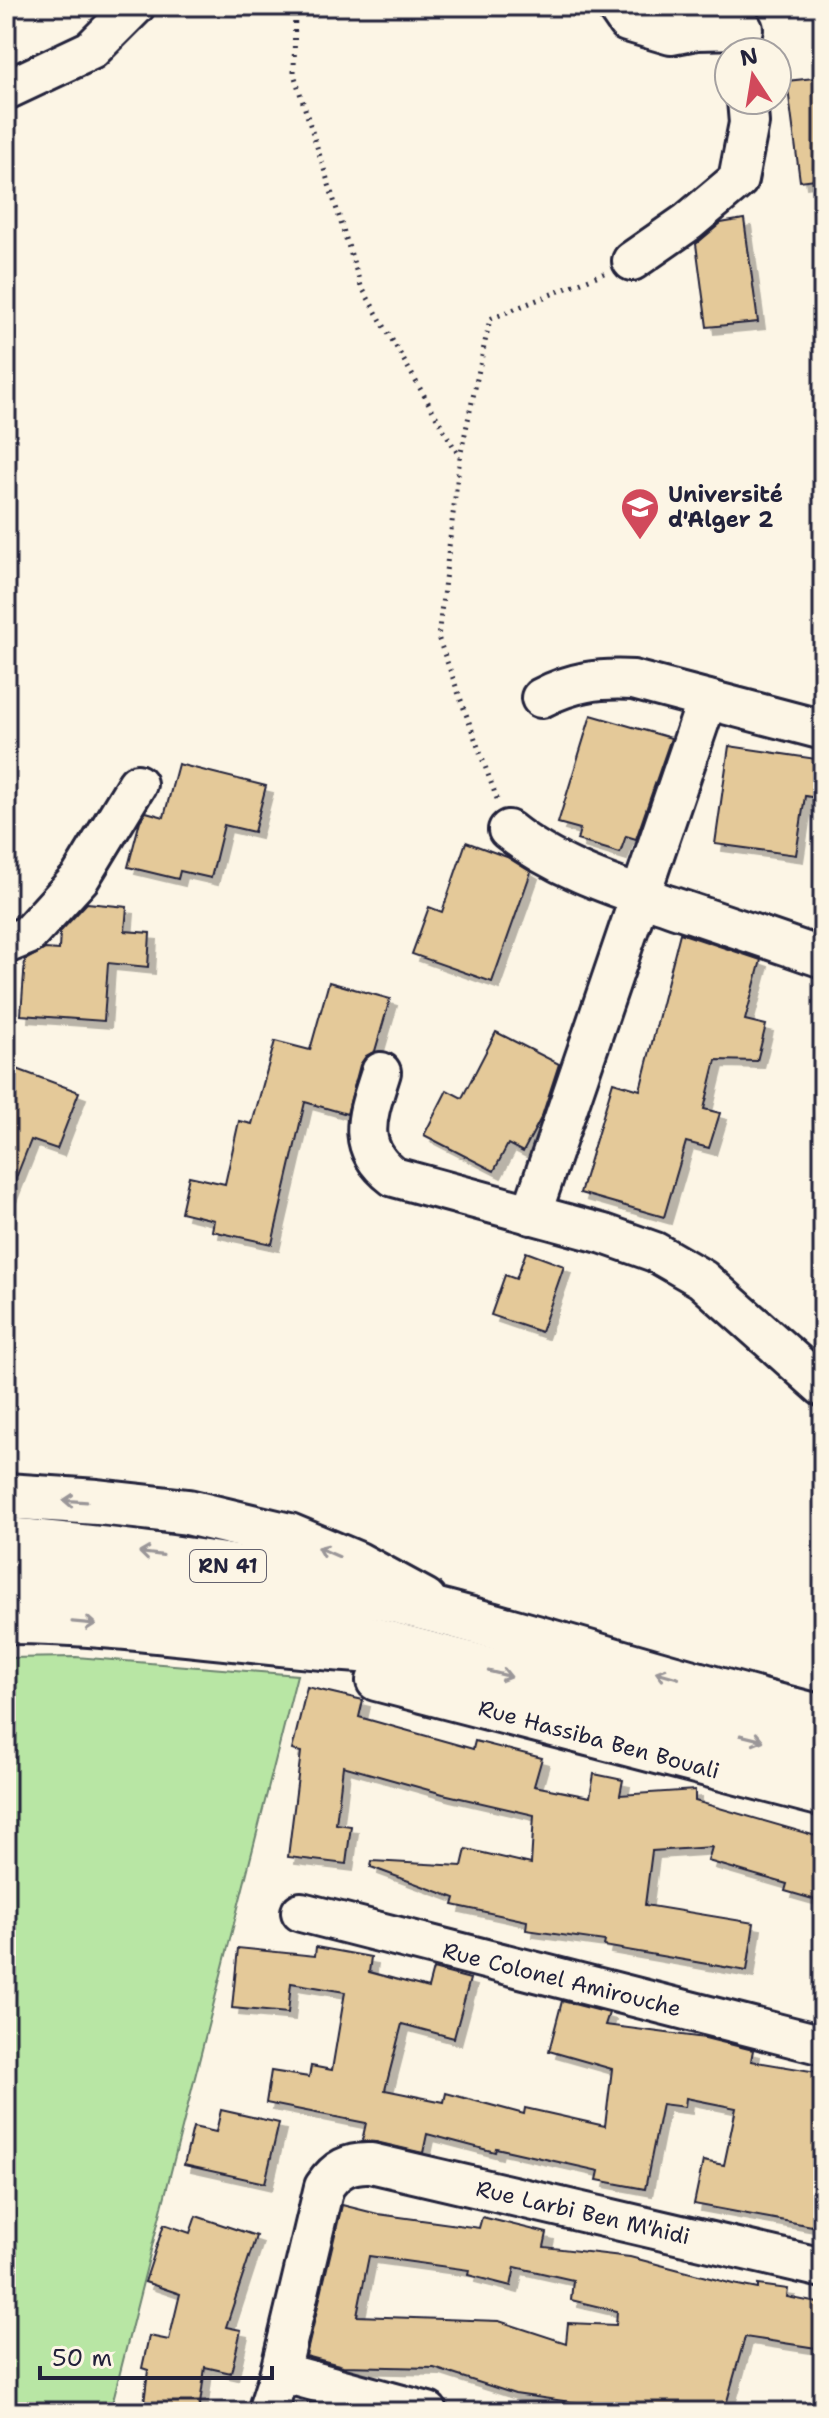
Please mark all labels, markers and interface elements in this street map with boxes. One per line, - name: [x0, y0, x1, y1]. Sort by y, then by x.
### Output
- north arrow: [713, 36, 793, 116]
- text: N: [737, 41, 760, 73]
- place label: Université d'Alger 2: [668, 480, 783, 534]
- school or university icon: Université d'Alger 2: [619, 486, 661, 541]
- one-way arrow: [62, 1493, 89, 1508]
- one-way arrow: [316, 1544, 341, 1559]
- one-way arrow: [138, 1547, 165, 1562]
- road number: RN 41: [190, 1550, 266, 1582]
- one-way arrow: [70, 1616, 97, 1631]
- one-way arrow: [487, 1667, 512, 1682]
- one-way arrow: [654, 1667, 680, 1682]
- street label: Rue Hassiba Ben Bouali: [475, 1693, 723, 1786]
- one-way arrow: [738, 1731, 764, 1746]
- street label: Rue Colonel Amirouche: [439, 1936, 684, 2023]
- street label: Rue Larbi Ben M'hidi: [473, 2174, 693, 2251]
- scale bar: [40, 2330, 272, 2380]
- text: 50 m: [52, 2342, 112, 2374]

